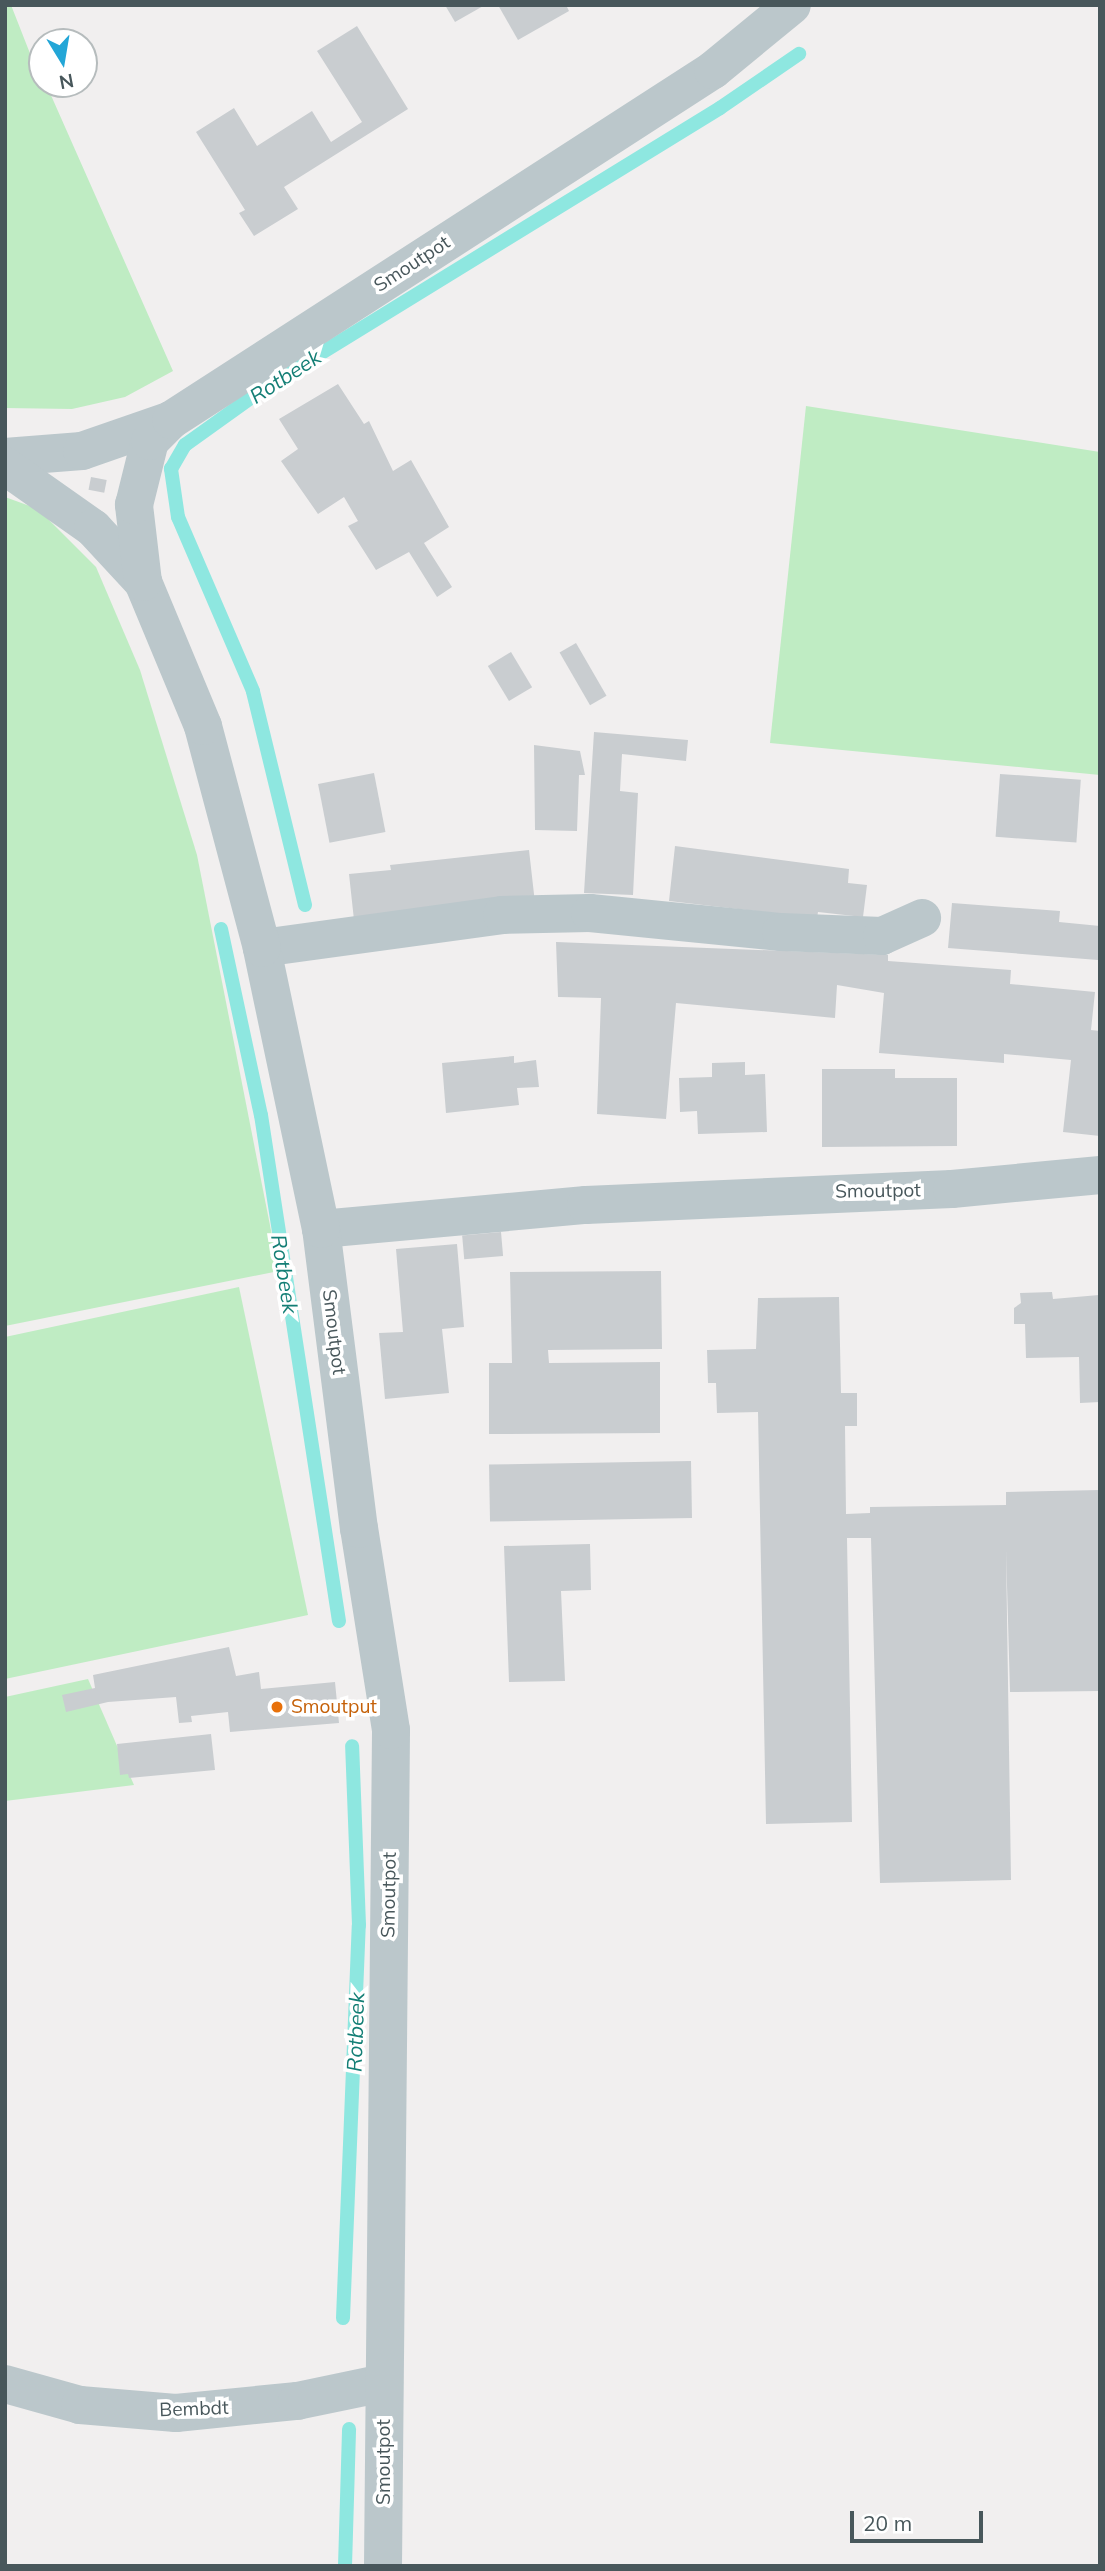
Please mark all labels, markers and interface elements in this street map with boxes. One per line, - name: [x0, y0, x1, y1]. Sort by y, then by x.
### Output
- north arrow: [28, 28, 98, 98]
- text: N: [57, 68, 76, 95]
- street label: Smoutpot: [370, 231, 454, 297]
- water label: Rotbeek: [245, 344, 325, 408]
- street label: Smoutpot: [835, 1179, 921, 1203]
- water label: Rotbeek: [266, 1233, 304, 1315]
- street label: Smoutpot: [317, 1288, 351, 1376]
- place label: Smoutput: [291, 1696, 377, 1718]
- marker: Smoutput: [269, 1699, 285, 1715]
- street label: Smoutpot: [377, 1852, 401, 1938]
- water label: Rotbeek: [341, 1992, 369, 2072]
- street label: Bembdt: [159, 2396, 229, 2422]
- street label: Smoutpot: [373, 2419, 395, 2505]
- scale bar: [853, 2498, 986, 2542]
- text: 20 m: [863, 2510, 912, 2536]

